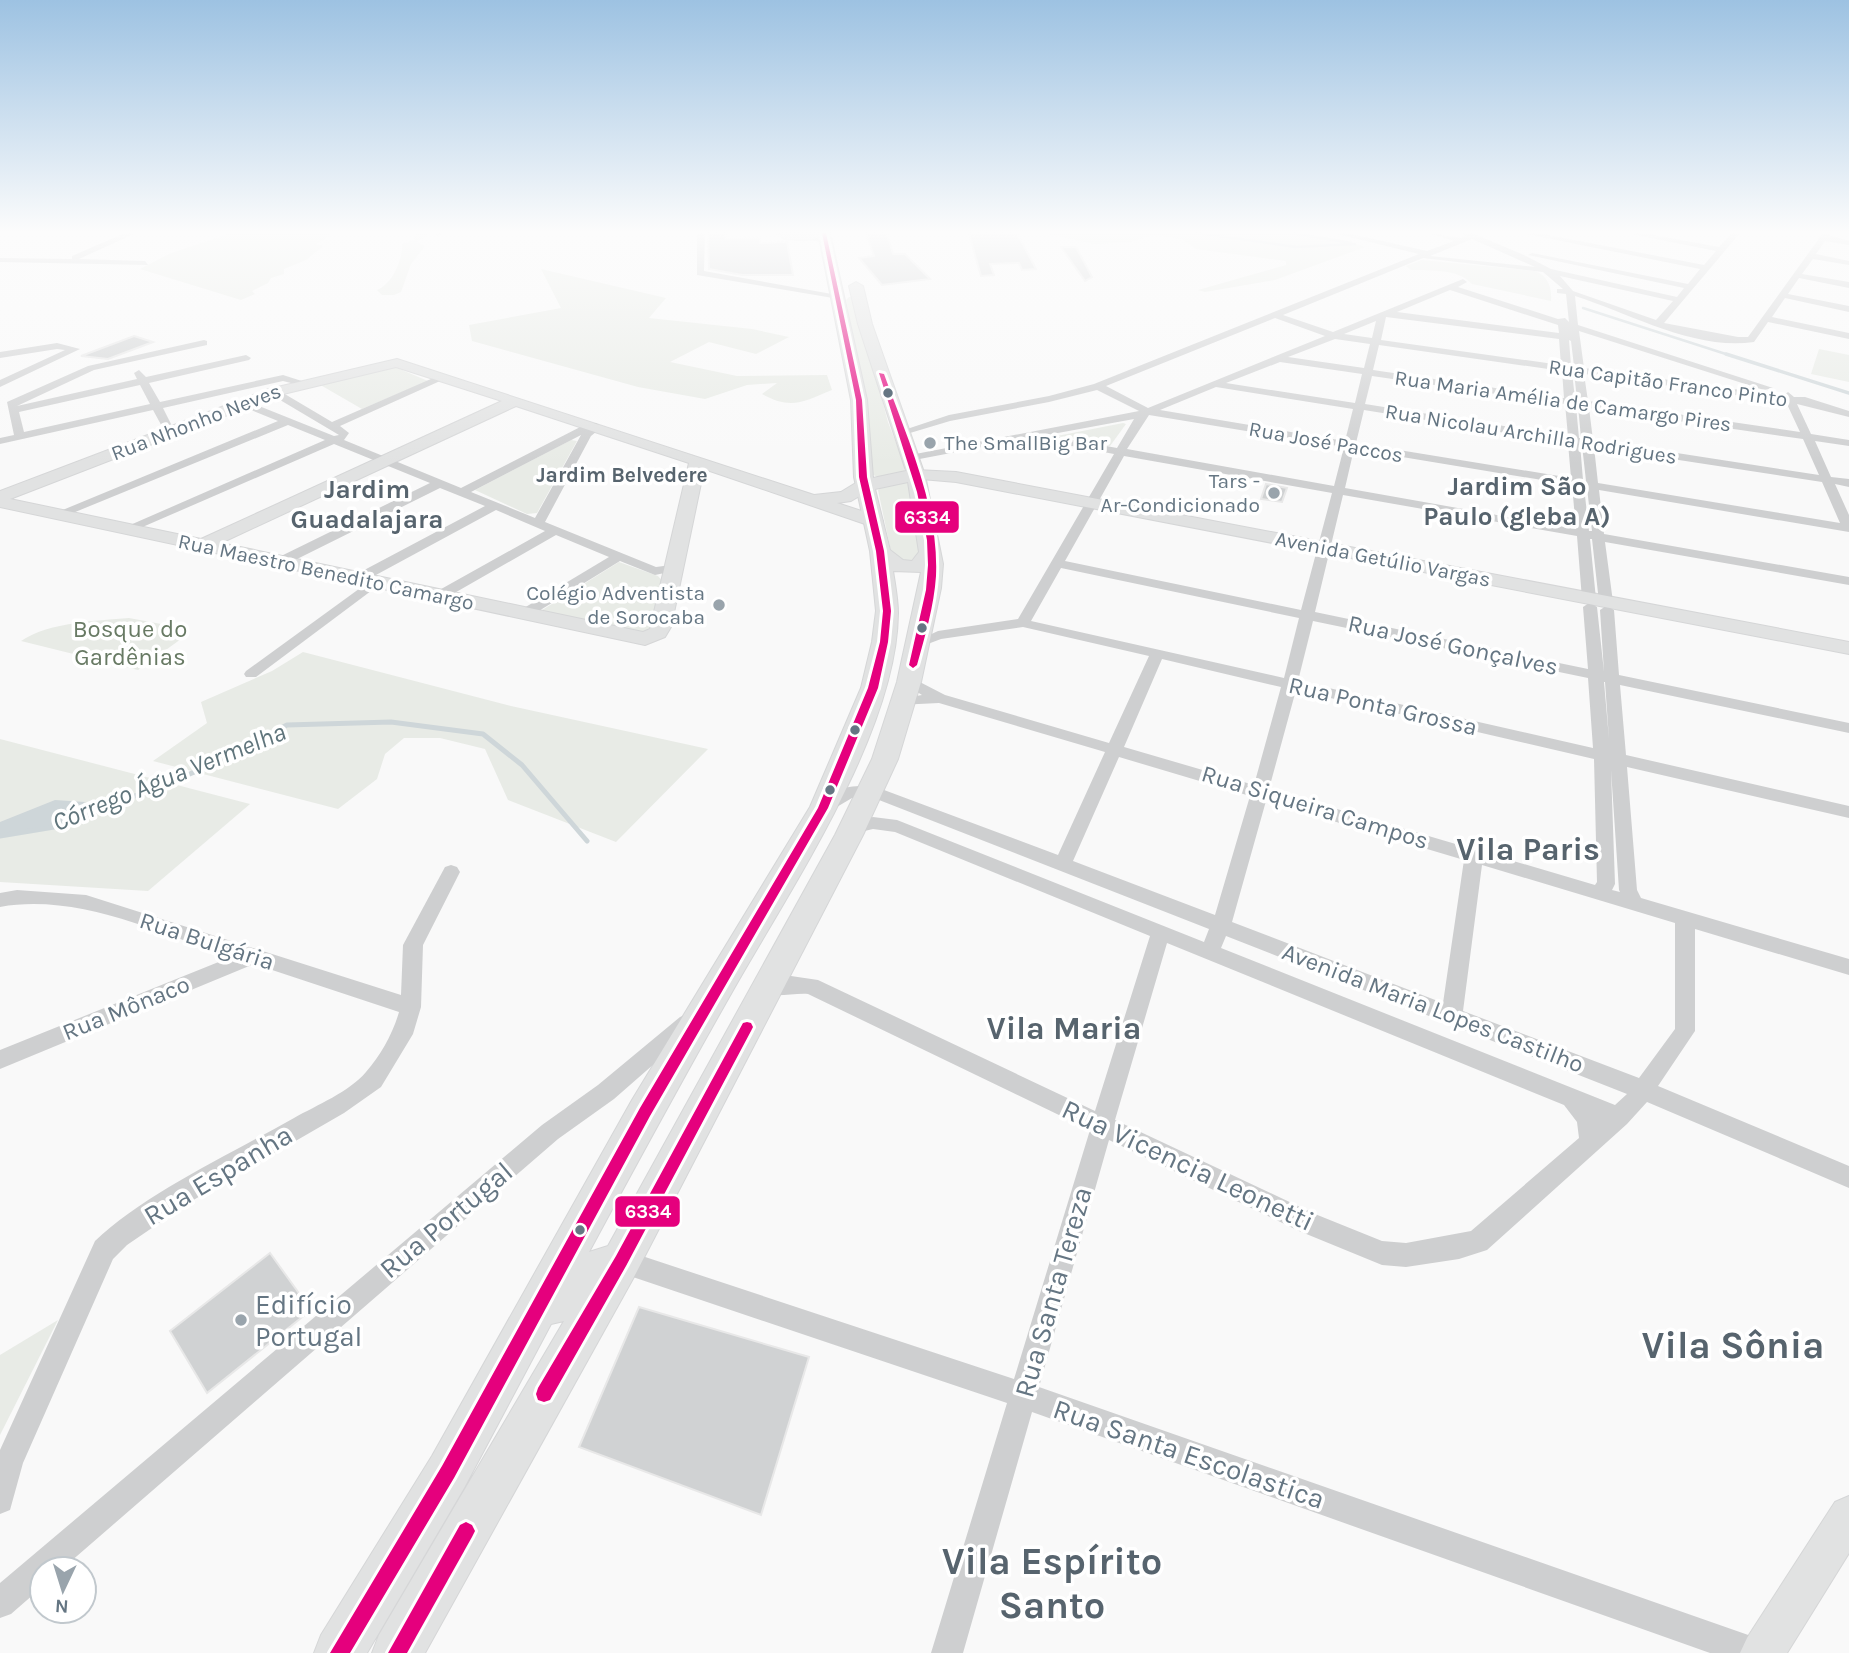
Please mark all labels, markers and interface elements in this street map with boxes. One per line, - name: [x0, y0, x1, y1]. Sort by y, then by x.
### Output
- street label: Rua Capitão Franco Pinto: [1547, 354, 1789, 412]
- street label: Rua Maria Amélia de Camargo Pires: [1393, 365, 1733, 437]
- street label: Rua Nhonho Neves: [108, 379, 284, 465]
- unlabelled marker: [881, 386, 895, 400]
- street label: Rua Nicolau Archilla Rodrigues: [1383, 399, 1679, 469]
- street label: Rua José Paccos: [1247, 417, 1405, 467]
- place label: The SmallBig Bar: [944, 431, 1107, 455]
- marker: The SmallBig Bar: [922, 435, 938, 451]
- district label: Jardim Belvedere: [536, 463, 708, 487]
- place label: Tars - Ar-Condicionado: [1101, 469, 1260, 517]
- district label: Jardim São Paulo (gleba A): [1423, 471, 1611, 532]
- district label: Jardim Guadalajara: [291, 474, 443, 535]
- marker: Tars - Ar-Condicionado: [1266, 485, 1282, 501]
- line badge: 6334: [894, 500, 960, 534]
- text: 6334: [904, 507, 951, 529]
- street label: Avenida Getúlio Vargas: [1273, 526, 1493, 592]
- street label: Rua Maestro Benedito Camargo: [176, 529, 476, 615]
- place label: Colégio Adventista de Sorocaba: [526, 581, 705, 629]
- marker: Colégio Adventista de Sorocaba: [711, 597, 727, 613]
- street label: Rua José Gonçalves: [1345, 609, 1561, 681]
- park label: Bosque do Gardênias: [73, 615, 187, 671]
- unlabelled marker: [915, 621, 929, 635]
- street label: Rua Ponta Grossa: [1286, 671, 1480, 741]
- water label: Córrego Água Vermelha: [48, 716, 290, 838]
- unlabelled marker: [848, 723, 862, 737]
- street label: Rua Siqueira Campos: [1198, 759, 1432, 855]
- unlabelled marker: [823, 783, 837, 797]
- district label: Vila Paris: [1456, 831, 1600, 868]
- street label: Rua Bulgária: [136, 906, 278, 976]
- street label: Avenida Maria Lopes Castilho: [1278, 937, 1588, 1079]
- street label: Rua Mônaco: [58, 970, 194, 1046]
- district label: Vila Maria: [987, 1010, 1141, 1047]
- street label: Rua Vicencia Leonetti: [1057, 1092, 1319, 1238]
- street label: Rua Espanha: [138, 1118, 298, 1232]
- street label: Rua Portugal: [373, 1155, 519, 1285]
- street label: Rua Santa Tereza: [1007, 1183, 1099, 1401]
- line badge: 6334: [614, 1195, 681, 1228]
- text: 6334: [625, 1201, 672, 1223]
- unlabelled marker: [573, 1223, 587, 1237]
- place label: Edifício Portugal: [255, 1288, 362, 1353]
- marker: Edifício Portugal: [233, 1312, 249, 1328]
- district label: Vila Sônia: [1642, 1323, 1824, 1368]
- street label: Rua Santa Escolastica: [1049, 1392, 1329, 1516]
- district label: Vila Espírito Santo: [942, 1539, 1162, 1628]
- north arrow: [28, 1555, 98, 1625]
- text: N: [54, 1595, 69, 1617]

